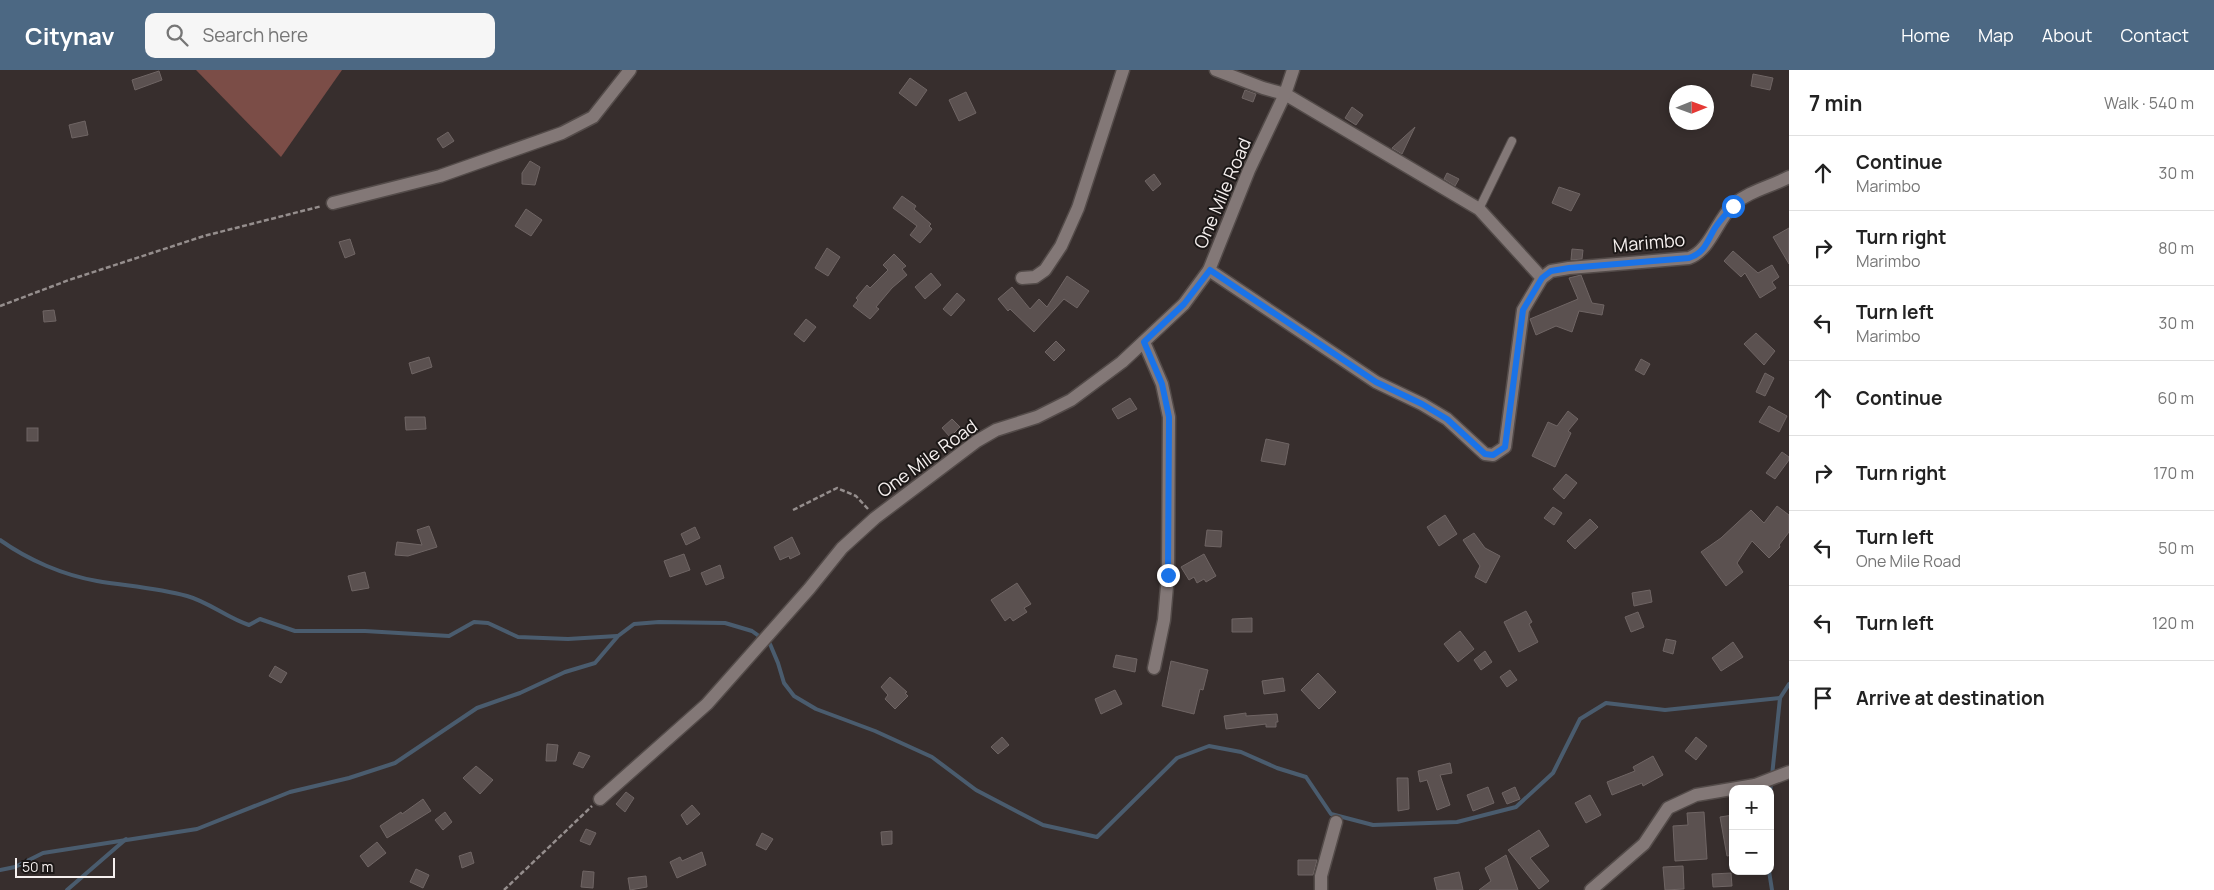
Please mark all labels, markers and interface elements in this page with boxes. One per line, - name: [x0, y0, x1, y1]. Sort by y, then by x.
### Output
- search box: [145, 13, 495, 58]
- text: Citynav: [25, 19, 115, 52]
- icon: search: [163, 21, 191, 49]
- text: Search here: [203, 22, 308, 48]
- text: Home: [1901, 23, 1950, 47]
- text: Map: [1978, 23, 2014, 47]
- text: About: [2042, 23, 2092, 47]
- text: Contact: [2120, 23, 2189, 47]
- north arrow: [1669, 85, 1714, 130]
- text: 7 min: [1809, 89, 1862, 117]
- text: Walk · 540 m: [2104, 92, 2194, 114]
- street label: One Mile Road: [1188, 134, 1256, 252]
- text: Continue: [1856, 149, 1942, 175]
- icon: ahead: [1809, 159, 1837, 187]
- text: 30 m: [2159, 162, 2194, 184]
- text: Marimbo: [1856, 175, 1920, 197]
- route start: [1722, 195, 1745, 218]
- text: Turn right: [1856, 224, 1946, 250]
- street label: Marimbo: [1612, 227, 1686, 257]
- icon: right: [1809, 234, 1837, 262]
- text: 80 m: [2158, 237, 2194, 259]
- text: Marimbo: [1856, 250, 1920, 272]
- text: Turn left: [1856, 299, 1934, 325]
- icon: left: [1809, 309, 1837, 337]
- text: 30 m: [2159, 312, 2194, 334]
- text: Marimbo: [1856, 325, 1920, 347]
- icon: ahead: [1809, 384, 1837, 412]
- text: Continue: [1856, 385, 1942, 411]
- text: 60 m: [2158, 387, 2194, 409]
- street label: One Mile Road: [872, 414, 982, 502]
- icon: right: [1809, 459, 1837, 487]
- text: Turn right: [1856, 460, 1946, 486]
- text: 170 m: [2153, 462, 2194, 484]
- text: Turn left: [1856, 524, 1934, 550]
- icon: left: [1809, 534, 1837, 562]
- text: 50 m: [2158, 537, 2194, 559]
- text: One Mile Road: [1856, 550, 1961, 572]
- route end: [1157, 564, 1180, 587]
- icon: left: [1809, 609, 1837, 637]
- text: Turn left: [1856, 610, 1934, 636]
- text: 120 m: [2152, 612, 2194, 634]
- icon: arrive: [1809, 684, 1837, 712]
- text: Arrive at destination: [1856, 685, 2045, 711]
- map controls: [1729, 785, 1774, 875]
- button: +: [1729, 785, 1774, 830]
- button: −: [1729, 830, 1774, 875]
- scale bar: [15, 855, 115, 878]
- text: 50 m: [22, 857, 53, 876]

